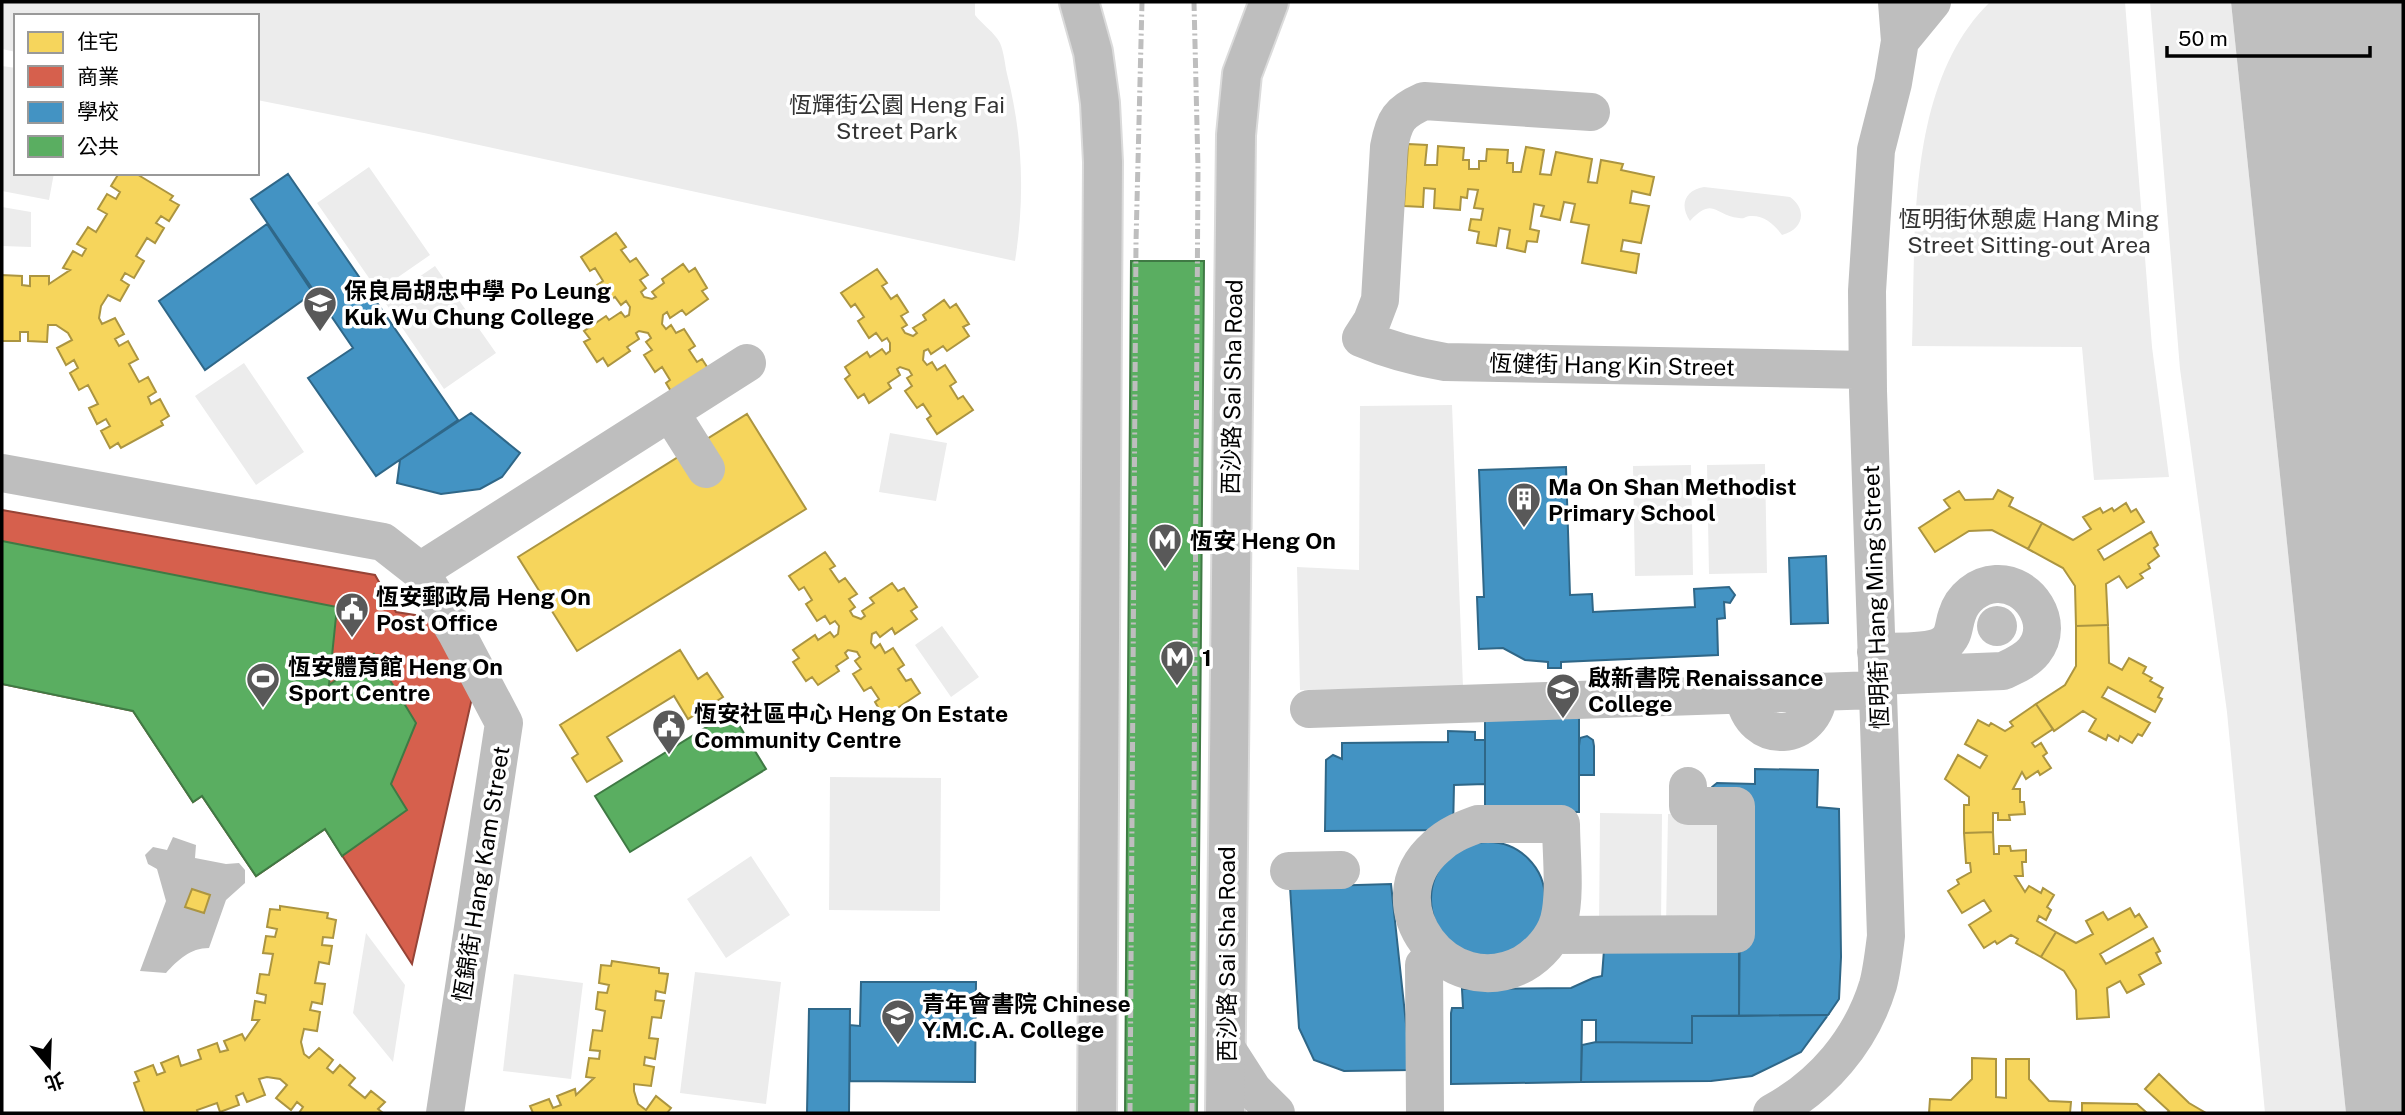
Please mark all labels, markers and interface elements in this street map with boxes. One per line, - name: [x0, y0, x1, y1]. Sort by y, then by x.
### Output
- legend: [14, 14, 259, 175]
- scale bar: [2167, 14, 2370, 58]
- text: 50 m: [2178, 26, 2228, 51]
- text: 住宅: [77, 29, 119, 54]
- text: 商業: [77, 64, 119, 89]
- park label: 恆輝街公園 Heng Fai Street Park: [789, 91, 1005, 144]
- text: 學校: [77, 99, 119, 124]
- text: 公共: [77, 134, 119, 159]
- park label: 恆明街休憩處 Hang Ming Street Sitting-out Area: [1899, 205, 2159, 258]
- place label: 保良局胡忠中學 Po Leung Kuk Wu Chung College: [344, 277, 611, 330]
- street label: 西沙路 Sai Sha Road: [1217, 279, 1247, 495]
- school or university icon: 保良局胡忠中學 Po Leung Kuk Wu Chung College: [301, 284, 339, 333]
- street label: 恆健街 Hang Kin Street: [1489, 349, 1735, 381]
- street label: 恆明街 Hang Ming Street: [1857, 464, 1893, 730]
- place label: Ma On Shan Methodist Primary School: [1548, 473, 1797, 526]
- building icon: Ma On Shan Methodist Primary School: [1505, 480, 1543, 529]
- metro station icon: 恆安 Heng On: [1146, 521, 1184, 570]
- place label: 恆安 Heng On: [1190, 527, 1336, 554]
- place label: 恆安郵政局 Heng On Post Office: [376, 583, 591, 636]
- public building icon: 恆安郵政局 Heng On Post Office: [333, 590, 371, 639]
- metro station icon: 1: [1158, 638, 1196, 687]
- place label: 1: [1202, 644, 1212, 671]
- place label: 恆安體育館 Heng On Sport Centre: [288, 653, 503, 706]
- sports icon: 恆安體育館 Heng On Sport Centre: [244, 660, 282, 709]
- place label: 啟新書院 Renaissance College: [1588, 664, 1823, 717]
- school or university icon: 啟新書院 Renaissance College: [1544, 671, 1582, 720]
- place label: 恆安社區中心 Heng On Estate Community Centre: [694, 700, 1008, 753]
- public building icon: 恆安社區中心 Heng On Estate Community Centre: [650, 707, 688, 756]
- street label: 恆錦街 Hang Kam Street: [447, 744, 515, 1004]
- street label: 西沙路 Sai Sha Road: [1213, 846, 1240, 1062]
- place label: 青年會書院 Chinese Y.M.C.A. College: [922, 990, 1131, 1043]
- school or university icon: 青年會書院 Chinese Y.M.C.A. College: [879, 997, 917, 1046]
- north arrow: [14, 1031, 84, 1101]
- text: 北: [42, 1069, 67, 1096]

